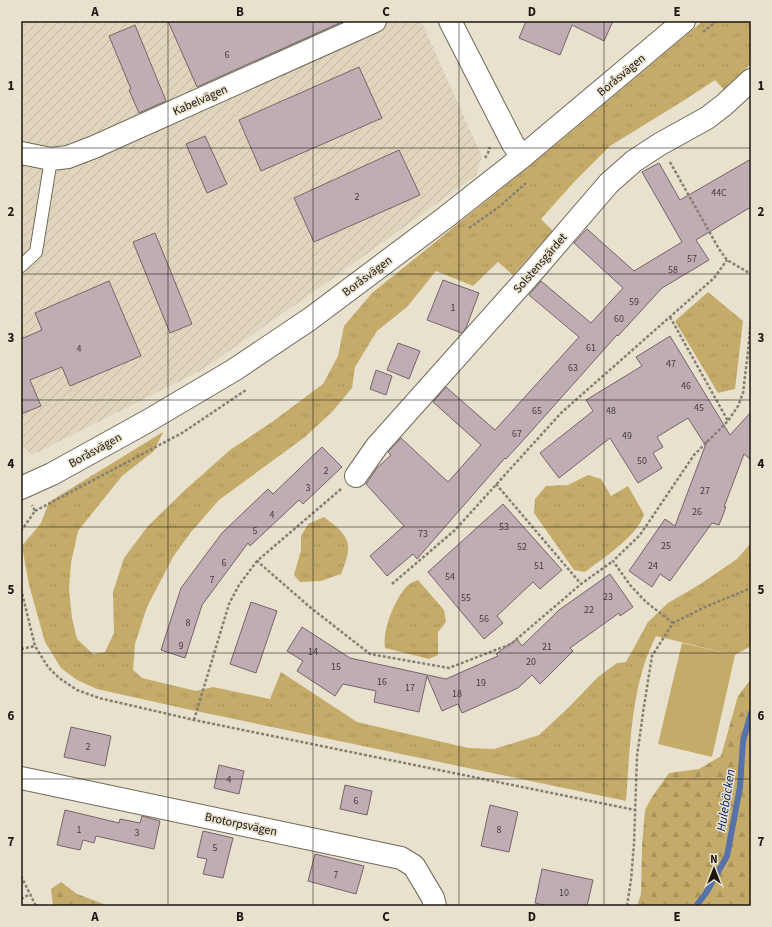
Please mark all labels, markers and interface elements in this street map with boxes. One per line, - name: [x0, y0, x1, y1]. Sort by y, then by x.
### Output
- text: A: [90, 3, 99, 21]
- text: B: [236, 3, 244, 21]
- text: C: [382, 3, 390, 21]
- text: D: [528, 3, 536, 21]
- text: E: [673, 3, 681, 21]
- house number: 6: [225, 48, 230, 62]
- street label: Boråsvägen: [594, 50, 649, 101]
- text: 1: [8, 77, 15, 95]
- text: 1: [758, 77, 765, 95]
- street label: Kabelvägen: [170, 81, 230, 120]
- house number: 44C: [711, 186, 727, 200]
- house number: 2: [355, 190, 360, 204]
- text: 2: [8, 203, 15, 221]
- text: 2: [758, 203, 765, 221]
- street label: Solstensgärdet: [509, 230, 571, 297]
- street label: Boråsvägen: [339, 252, 396, 301]
- house number: 57: [687, 252, 697, 266]
- house number: 58: [668, 263, 678, 277]
- house number: 59: [629, 295, 639, 309]
- house number: 1: [451, 301, 456, 315]
- house number: 60: [614, 312, 624, 326]
- text: 3: [8, 329, 15, 347]
- text: 3: [758, 329, 765, 347]
- house number: 61: [586, 341, 596, 355]
- house number: 4: [77, 342, 82, 356]
- house number: 47: [666, 357, 676, 371]
- house number: 63: [568, 361, 578, 375]
- house number: 46: [681, 379, 691, 393]
- house number: 45: [694, 401, 704, 415]
- house number: 65: [532, 404, 542, 418]
- house number: 48: [606, 404, 616, 418]
- house number: 67: [512, 427, 522, 441]
- street label: Boråsvägen: [66, 429, 125, 472]
- house number: 49: [622, 429, 632, 443]
- house number: 50: [637, 454, 647, 468]
- text: 4: [8, 455, 15, 473]
- text: 4: [758, 455, 765, 473]
- house number: 2: [324, 464, 329, 478]
- house number: 3: [306, 481, 311, 495]
- house number: 27: [700, 484, 710, 498]
- house number: 26: [692, 505, 702, 519]
- house number: 4: [270, 508, 275, 522]
- house number: 53: [499, 520, 509, 534]
- house number: 5: [253, 524, 258, 538]
- house number: 73: [418, 527, 428, 541]
- house number: 25: [661, 539, 671, 553]
- house number: 52: [517, 540, 527, 554]
- house number: 6: [222, 556, 227, 570]
- house number: 51: [534, 559, 544, 573]
- house number: 24: [648, 559, 658, 573]
- house number: 54: [445, 570, 455, 584]
- house number: 7: [210, 573, 215, 587]
- text: 5: [8, 581, 15, 599]
- text: 5: [758, 581, 765, 599]
- house number: 23: [603, 590, 613, 604]
- house number: 55: [461, 591, 471, 605]
- house number: 22: [584, 603, 594, 617]
- house number: 56: [479, 612, 489, 626]
- house number: 8: [186, 616, 191, 630]
- house number: 9: [179, 639, 184, 653]
- house number: 21: [542, 640, 552, 654]
- house number: 14: [308, 645, 318, 659]
- house number: 20: [526, 655, 536, 669]
- house number: 15: [331, 660, 341, 674]
- house number: 16: [377, 675, 387, 689]
- house number: 19: [476, 676, 486, 690]
- house number: 17: [405, 681, 415, 695]
- house number: 18: [452, 687, 462, 701]
- text: 6: [8, 707, 15, 725]
- text: 6: [758, 707, 765, 725]
- house number: 2: [86, 740, 91, 754]
- water label: Hulebäcken: [712, 767, 740, 833]
- house number: 4: [227, 773, 232, 787]
- house number: 6: [354, 794, 359, 808]
- street label: Brotorpsvägen: [203, 809, 279, 840]
- house number: 1: [77, 823, 82, 837]
- house number: 8: [497, 823, 502, 837]
- house number: 3: [135, 826, 140, 840]
- text: 7: [8, 833, 15, 851]
- text: 7: [758, 833, 765, 851]
- house number: 5: [213, 841, 218, 855]
- north arrow: [694, 849, 734, 889]
- text: N: [710, 852, 718, 867]
- house number: 7: [334, 868, 339, 882]
- house number: 10: [559, 886, 569, 900]
- text: A: [90, 908, 99, 926]
- text: B: [236, 908, 244, 926]
- text: C: [382, 908, 390, 926]
- text: D: [528, 908, 536, 926]
- text: E: [673, 908, 681, 926]

